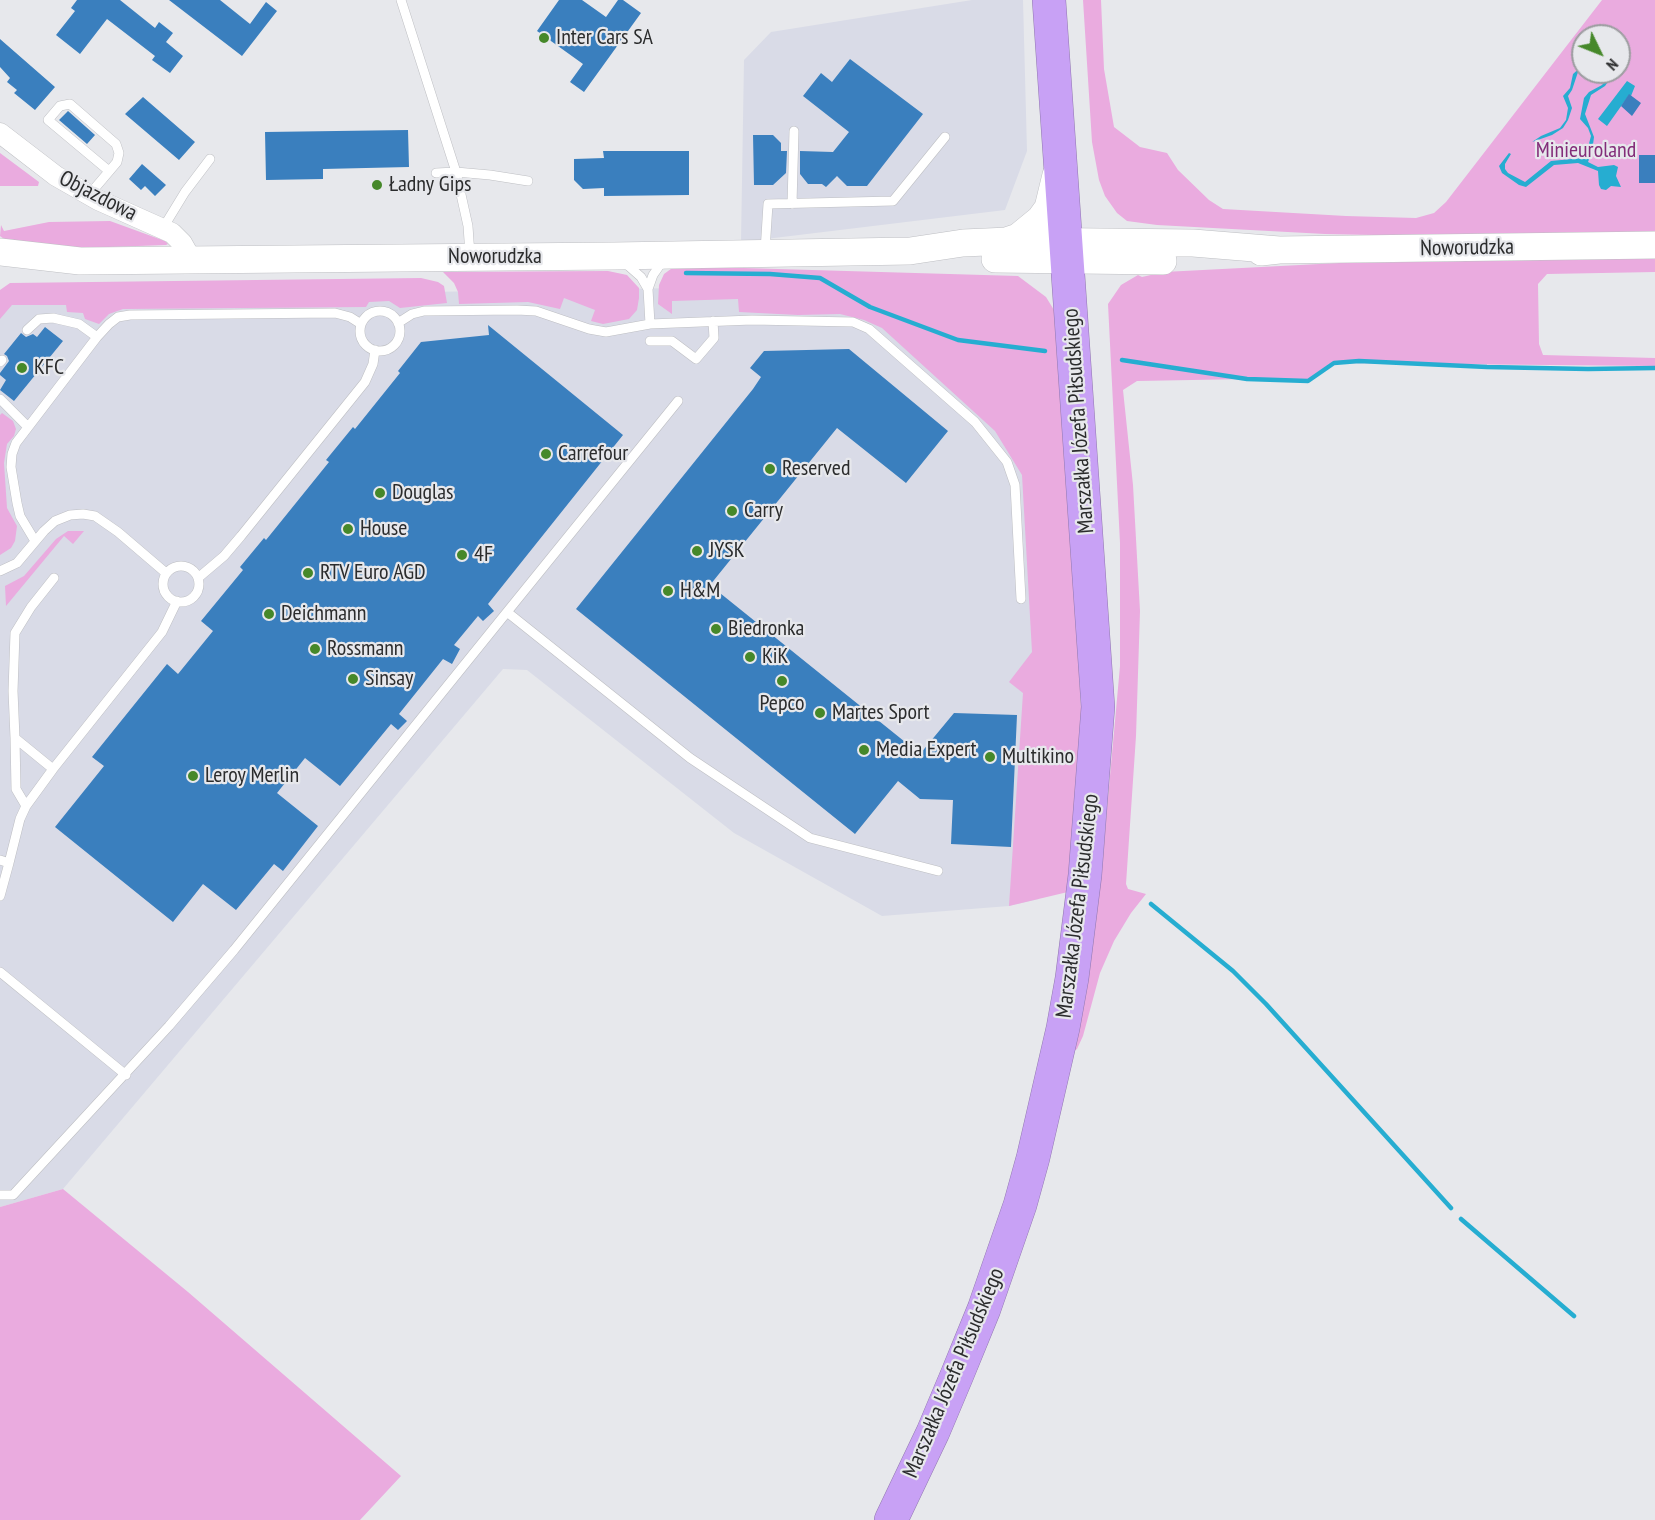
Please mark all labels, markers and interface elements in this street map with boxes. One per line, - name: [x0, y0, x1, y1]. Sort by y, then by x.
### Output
- north arrow: [1571, 24, 1631, 84]
- place label: Inter Cars SA: [556, 25, 653, 51]
- marker: Inter Cars SA: [537, 31, 551, 45]
- text: N: [1602, 55, 1623, 75]
- park label: Minieuroland: [1536, 138, 1636, 164]
- street label: Objazdowa: [55, 165, 141, 227]
- place label: Ładny Gips: [389, 172, 471, 198]
- marker: Ładny Gips: [370, 178, 384, 192]
- street label: Noworudzka: [1420, 234, 1514, 262]
- street label: Noworudzka: [448, 244, 542, 270]
- street label: Marszałka Józefa Piłsudskiego: [1058, 308, 1100, 534]
- place label: KFC: [34, 355, 64, 381]
- marker: KFC: [15, 361, 29, 375]
- place label: Carrefour: [558, 441, 628, 467]
- marker: Carrefour: [539, 447, 553, 461]
- place label: Reserved: [782, 456, 850, 482]
- marker: Reserved: [763, 462, 777, 476]
- place label: Douglas: [392, 480, 453, 506]
- marker: Douglas: [373, 486, 387, 500]
- place label: Carry: [744, 498, 783, 524]
- marker: Carry: [725, 504, 739, 518]
- place label: House: [360, 516, 407, 542]
- marker: House: [341, 522, 355, 536]
- place label: JYSK: [709, 538, 745, 564]
- place label: 4F: [474, 542, 493, 568]
- marker: JYSK: [690, 544, 704, 558]
- marker: 4F: [455, 548, 469, 562]
- place label: RTV Euro AGD: [320, 560, 426, 586]
- marker: RTV Euro AGD: [301, 566, 315, 580]
- place label: H&M: [680, 578, 720, 604]
- marker: H&M: [661, 584, 675, 598]
- place label: Deichmann: [281, 601, 366, 627]
- marker: Deichmann: [262, 607, 276, 621]
- place label: Biedronka: [728, 616, 804, 642]
- marker: Biedronka: [709, 622, 723, 636]
- place label: Rossmann: [327, 636, 404, 662]
- marker: Rossmann: [308, 642, 322, 656]
- place label: KiK: [762, 644, 788, 670]
- marker: KiK: [743, 650, 757, 664]
- place label: Sinsay: [365, 666, 413, 692]
- marker: Sinsay: [346, 672, 360, 686]
- marker: Pepco: [775, 674, 789, 688]
- place label: Pepco: [760, 691, 804, 717]
- place label: Martes Sport: [832, 700, 930, 726]
- marker: Martes Sport: [813, 706, 827, 720]
- place label: Media Expert: [876, 737, 977, 763]
- marker: Media Expert: [857, 743, 871, 757]
- place label: Multikino: [1002, 744, 1074, 770]
- marker: Multikino: [983, 750, 997, 764]
- place label: Leroy Merlin: [205, 763, 299, 789]
- marker: Leroy Merlin: [186, 769, 200, 783]
- street label: Marszałka Józefa Piłsudskiego: [1051, 792, 1105, 1020]
- street label: Marszałka Józefa Piłsudskiego: [898, 1264, 1010, 1482]

